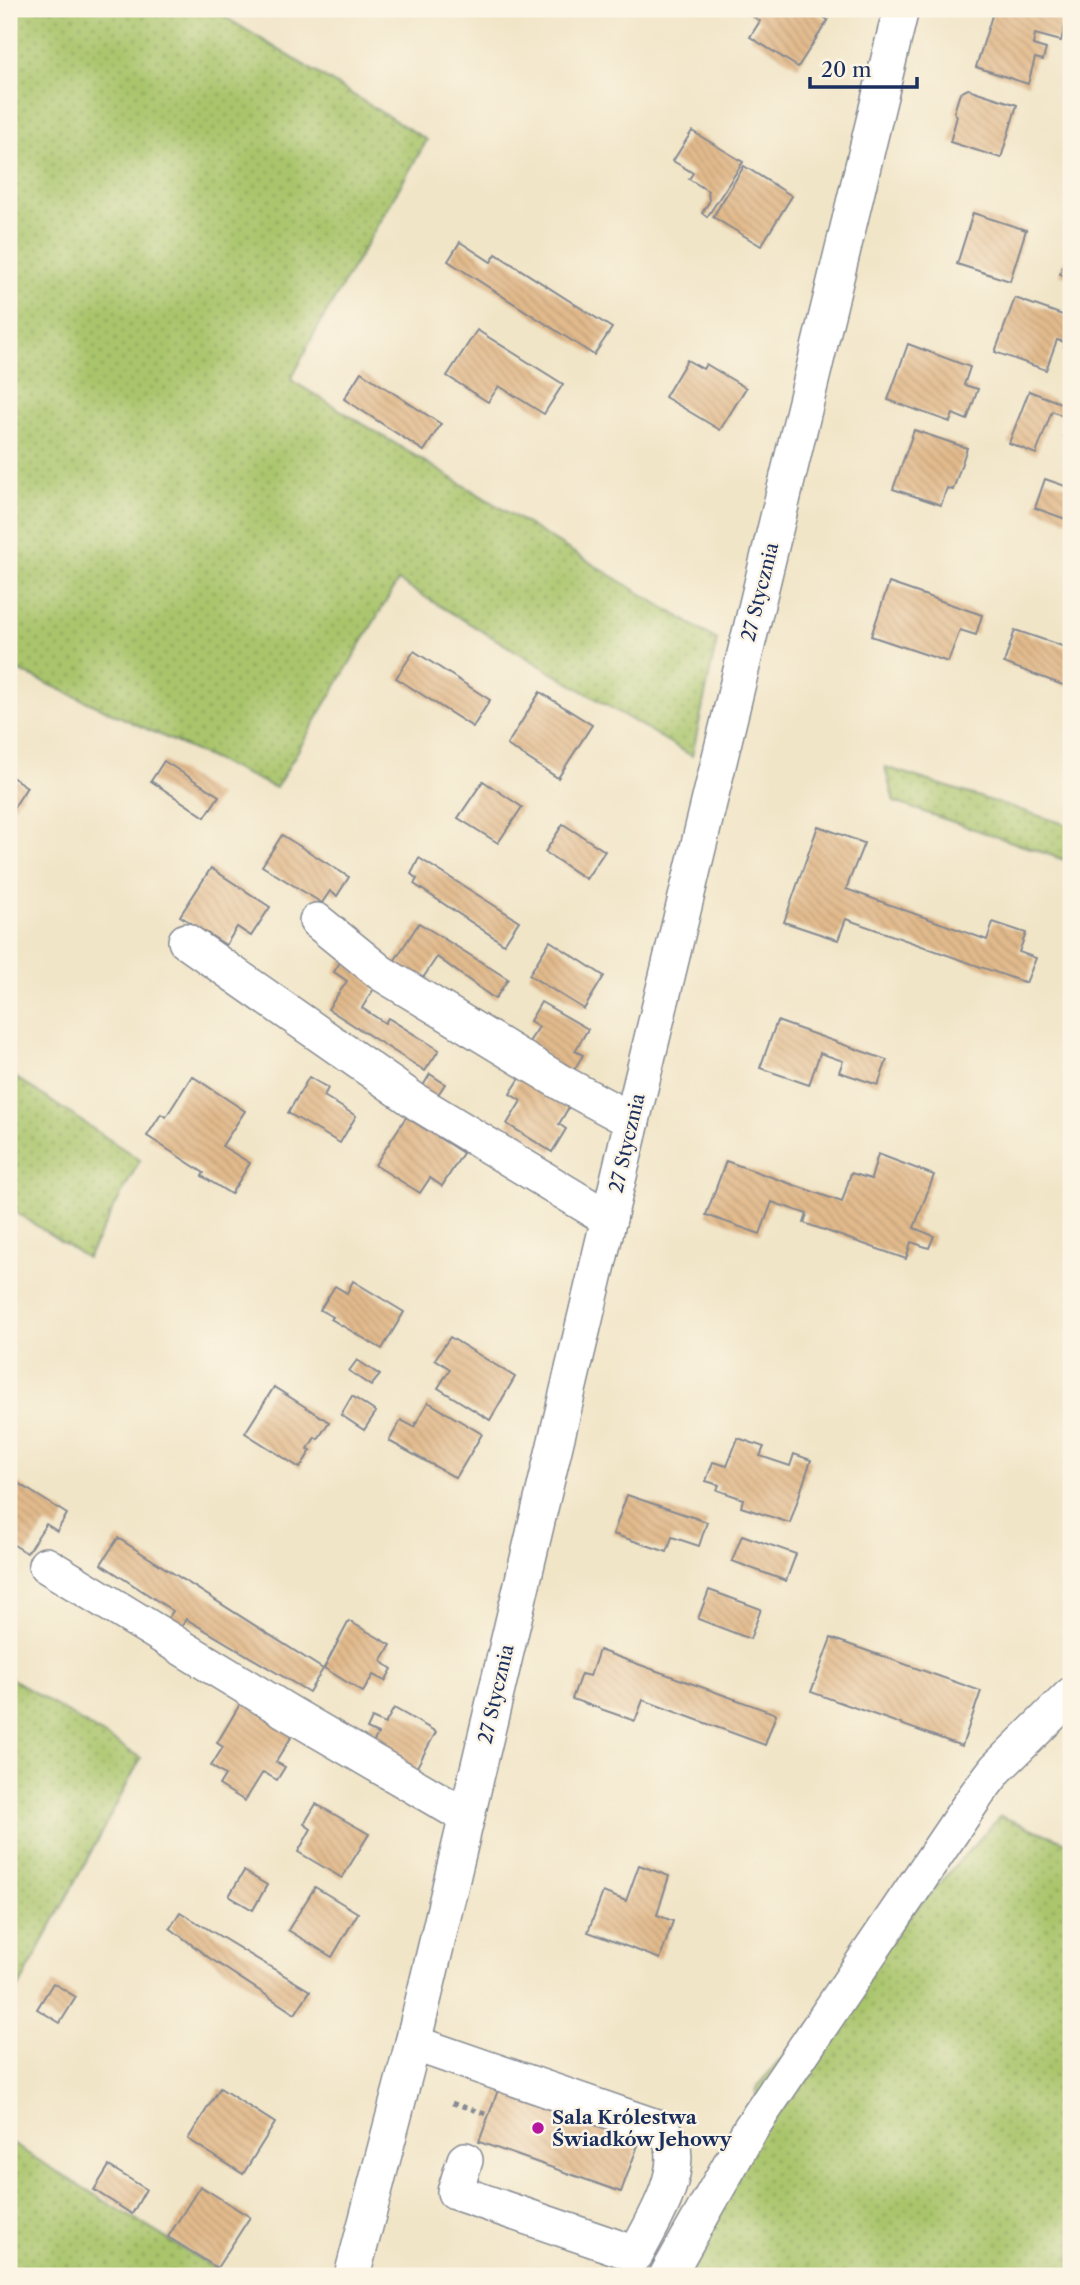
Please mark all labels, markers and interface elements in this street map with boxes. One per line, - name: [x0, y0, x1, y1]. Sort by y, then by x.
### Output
- scale bar: [810, 46, 917, 90]
- text: 20 m: [821, 57, 872, 82]
- street label: 27 Stycznia: [737, 540, 783, 644]
- street label: 27 Stycznia: [604, 1091, 650, 1195]
- street label: 27 Stycznia: [473, 1642, 519, 1746]
- place label: Sala Królestwa Świadków Jehowy: [552, 2106, 733, 2151]
- marker: Sala Królestwa Świadków Jehowy: [530, 2120, 546, 2136]

